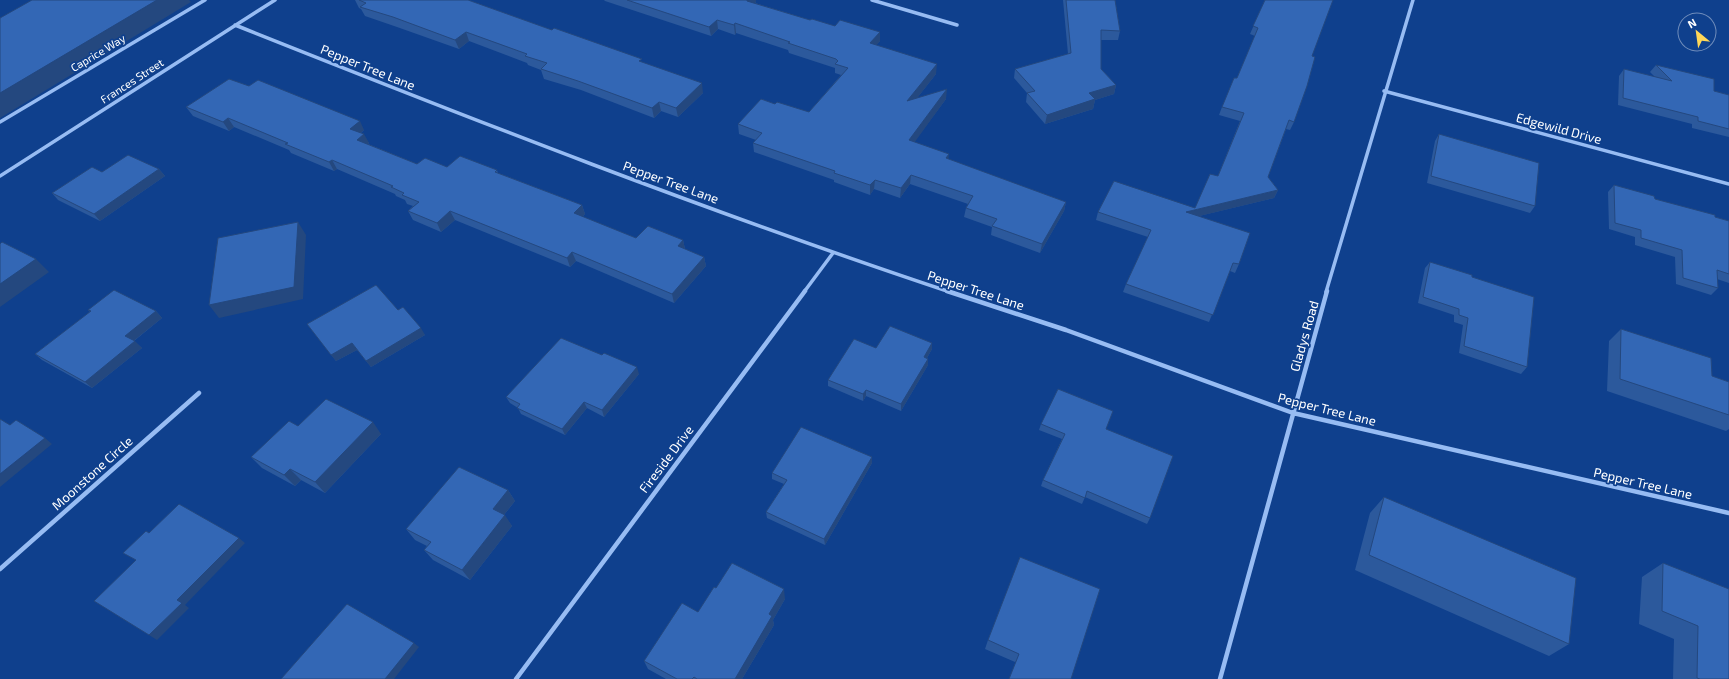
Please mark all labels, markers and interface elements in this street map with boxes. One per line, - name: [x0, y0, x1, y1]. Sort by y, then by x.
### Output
- north arrow: [1677, 12, 1717, 52]
- text: N: [1685, 15, 1699, 30]
- street label: Caprice Way: [68, 31, 128, 74]
- street label: Pepper Tree Lane: [318, 41, 418, 93]
- street label: Frances Street: [98, 55, 166, 106]
- street label: Edgewild Drive: [1514, 109, 1604, 147]
- street label: Pepper Tree Lane: [621, 157, 721, 207]
- street label: Pepper Tree Lane: [926, 267, 1026, 313]
- street label: Gladys Road: [1286, 299, 1322, 373]
- street label: Pepper Tree Lane: [1276, 389, 1378, 429]
- street label: Fireside Drive: [635, 422, 697, 496]
- street label: Moonstone Circle: [48, 433, 136, 513]
- street label: Pepper Tree Lane: [1592, 464, 1694, 502]

